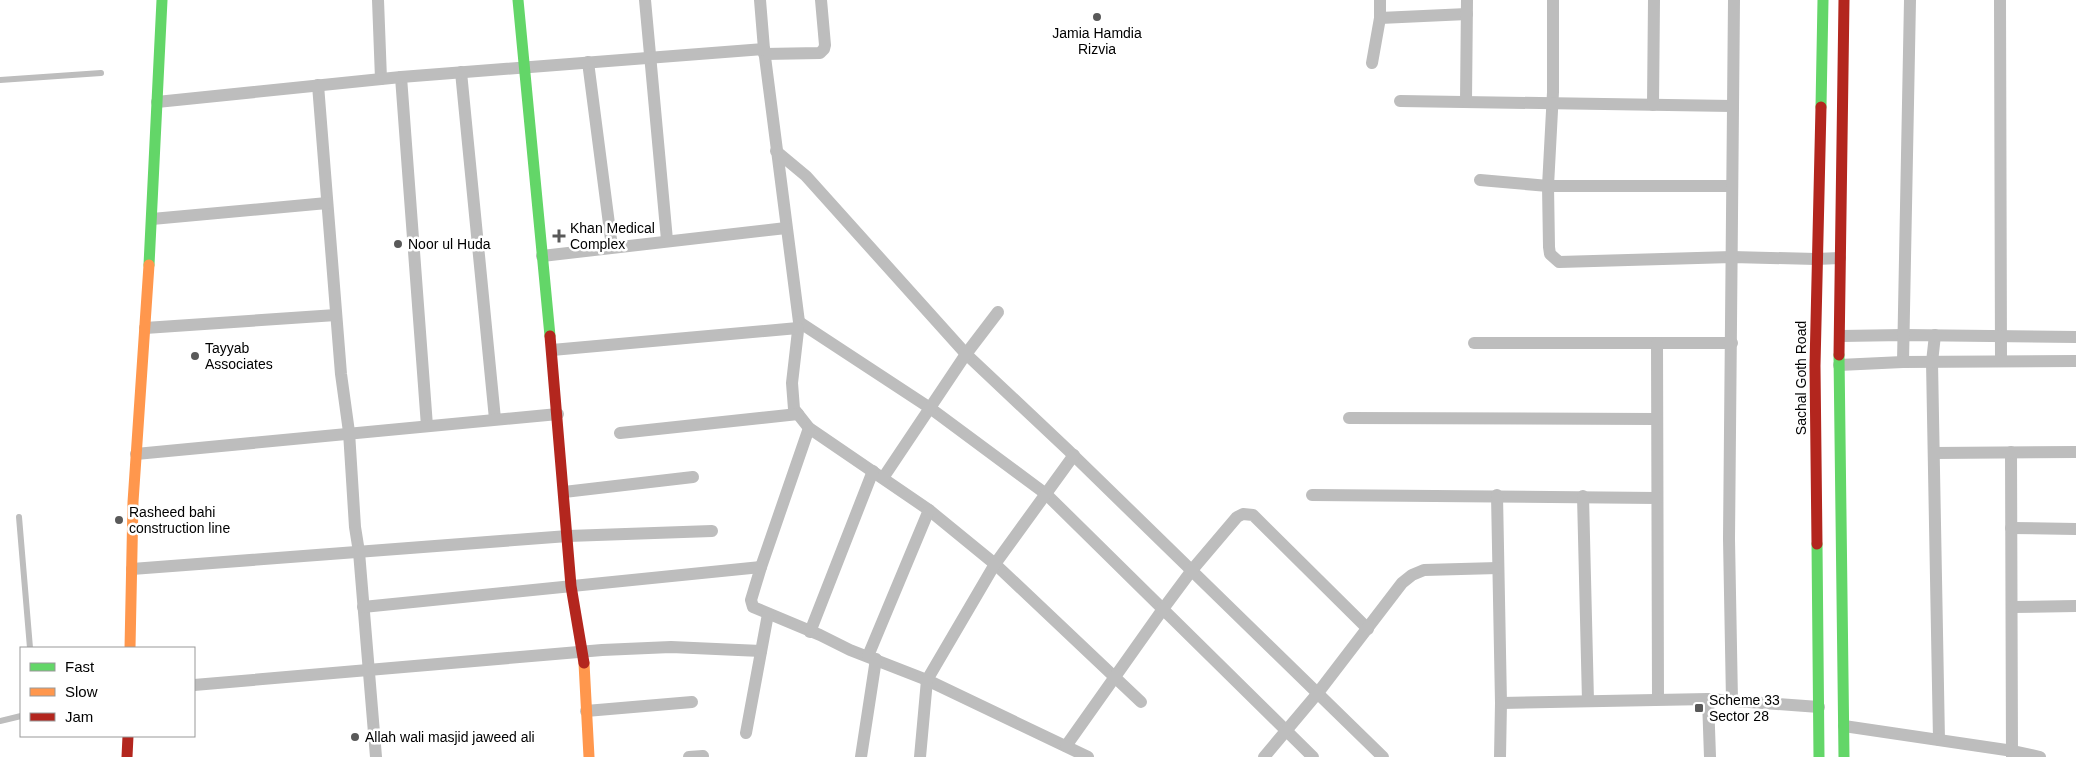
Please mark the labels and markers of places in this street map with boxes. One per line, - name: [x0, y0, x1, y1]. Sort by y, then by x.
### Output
- marker: Jamia Hamdia Rizvia: [1091, 11, 1103, 23]
- place label: Jamia Hamdia Rizvia: [1052, 25, 1142, 57]
- place label: Khan Medical Complex: [570, 220, 655, 252]
- marker: Khan Medical Complex: [552, 229, 566, 243]
- place label: Noor ul Huda: [408, 236, 491, 252]
- marker: Noor ul Huda: [392, 238, 404, 250]
- place label: Tayyab Associates: [205, 340, 273, 372]
- marker: Tayyab Associates: [189, 350, 201, 362]
- place label: Rasheed bahi construction line: [129, 504, 230, 536]
- marker: Rasheed bahi construction line: [113, 514, 125, 526]
- place label: Scheme 33 Sector 28: [1709, 692, 1780, 724]
- marker: Scheme 33 Sector 28: [1693, 702, 1705, 714]
- place label: Allah wali masjid jaweed ali: [365, 729, 535, 745]
- marker: Allah wali masjid jaweed ali: [349, 731, 361, 743]

